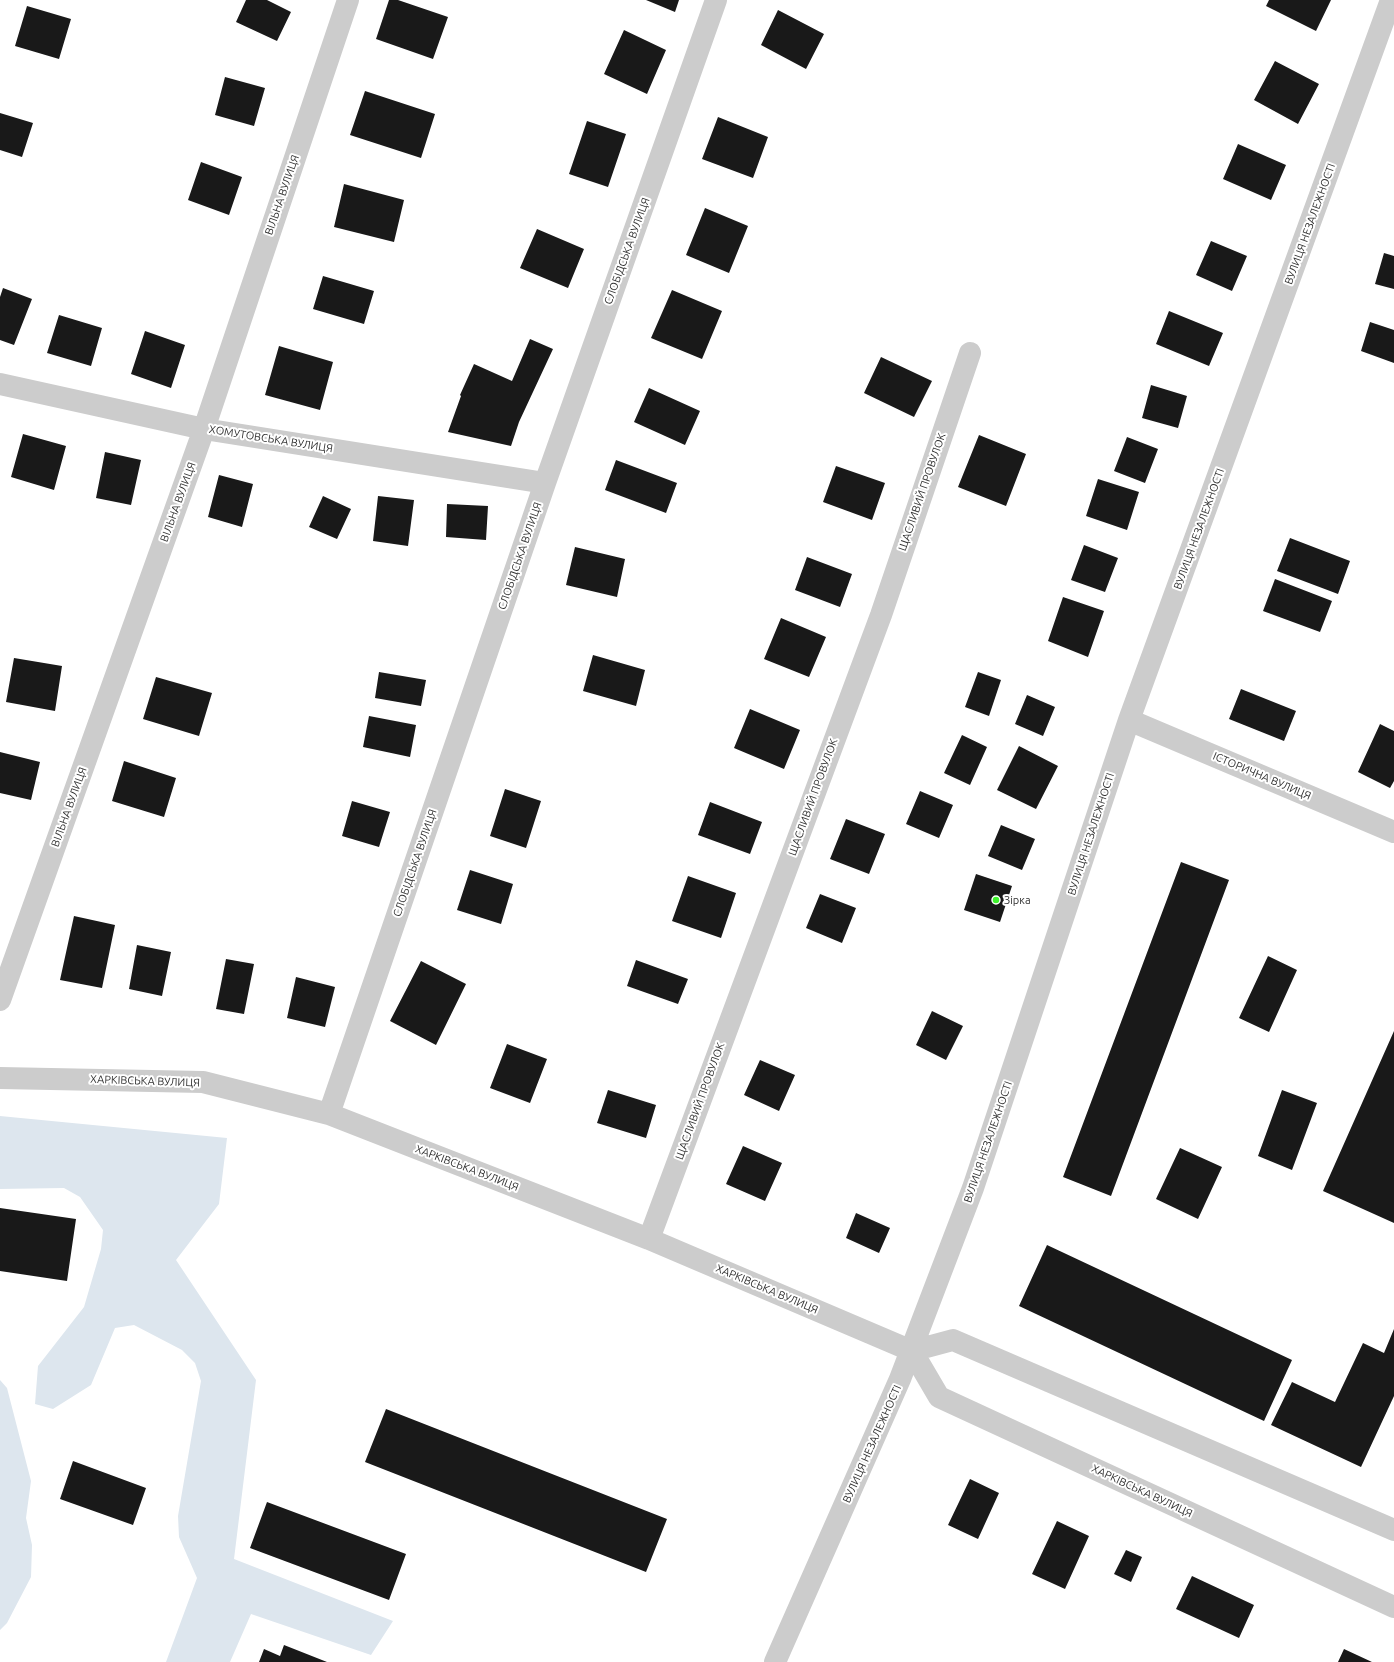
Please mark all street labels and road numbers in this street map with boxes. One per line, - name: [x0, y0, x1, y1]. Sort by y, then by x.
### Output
- street label: ВІЛЬНА ВУЛИЦЯ: [262, 153, 302, 237]
- street label: ВУЛИЦЯ НЕЗАЛЕЖНОСТІ: [1282, 162, 1338, 286]
- street label: СЛОБІДСЬКА ВУЛИЦЯ: [601, 196, 653, 306]
- street label: ХОМУТОВСЬКА ВУЛИЦЯ: [208, 423, 334, 455]
- street label: ЩАСЛИВИЙ ПРОВУЛОК: [896, 431, 948, 553]
- street label: ВІЛЬНА ВУЛИЦЯ: [157, 460, 199, 544]
- street label: ВУЛИЦЯ НЕЗАЛЕЖНОСТІ: [1171, 467, 1227, 591]
- street label: СЛОБІДСЬКА ВУЛИЦЯ: [495, 500, 545, 612]
- street label: ЩАСЛИВИЙ ПРОВУЛОК: [786, 737, 840, 857]
- street label: ІСТОРИЧНА ВУЛИЦЯ: [1211, 749, 1313, 803]
- street label: ВІЛЬНА ВУЛИЦЯ: [48, 765, 90, 849]
- street label: ВУЛИЦЯ НЕЗАЛЕЖНОСТІ: [1065, 771, 1117, 897]
- street label: СЛОБІДСЬКА ВУЛИЦЯ: [390, 807, 440, 919]
- street label: ЩАСЛИВИЙ ПРОВУЛОК: [673, 1041, 727, 1161]
- street label: ХАРКІВСЬКА ВУЛИЦЯ: [90, 1072, 200, 1090]
- street label: ВУЛИЦЯ НЕЗАЛЕЖНОСТІ: [961, 1079, 1015, 1205]
- street label: ХАРКІВСЬКА ВУЛИЦЯ: [413, 1142, 521, 1194]
- street label: ХАРКІВСЬКА ВУЛИЦЯ: [714, 1261, 820, 1317]
- street label: ВУЛИЦЯ НЕЗАЛЕЖНОСТІ: [840, 1383, 904, 1505]
- street label: ХАРКІВСЬКА ВУЛИЦЯ: [1089, 1462, 1195, 1520]

